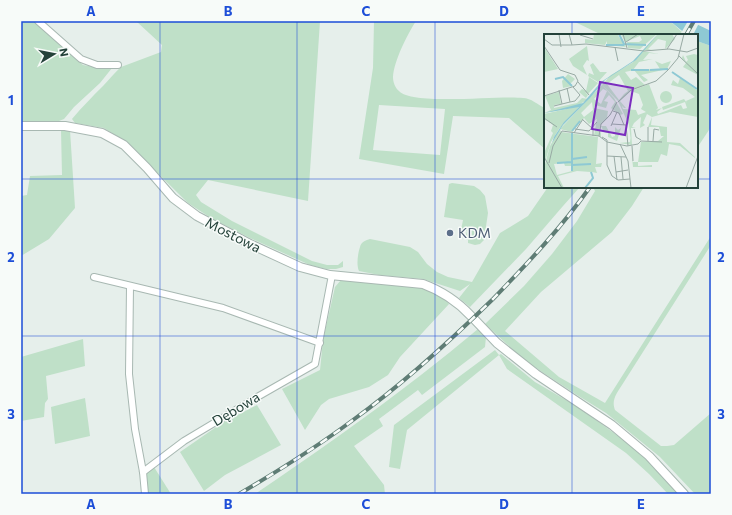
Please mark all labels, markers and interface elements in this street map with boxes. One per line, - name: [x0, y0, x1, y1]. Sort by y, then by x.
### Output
- text: A: [86, 3, 96, 19]
- text: B: [224, 3, 233, 19]
- text: C: [362, 3, 371, 19]
- text: D: [499, 3, 509, 19]
- text: E: [637, 3, 645, 19]
- north arrow: [34, 34, 74, 74]
- inset map: [544, 34, 698, 188]
- text: N: [57, 47, 71, 57]
- text: 1: [8, 92, 14, 108]
- text: 1: [718, 92, 724, 108]
- street label: Mostowa: [203, 213, 264, 256]
- place label: KDM: [458, 224, 491, 241]
- marker: KDM: [445, 228, 455, 238]
- text: 2: [7, 249, 15, 265]
- text: 2: [717, 249, 725, 265]
- street label: Dębowa: [209, 388, 263, 429]
- text: 3: [7, 406, 15, 422]
- text: 3: [717, 406, 725, 422]
- text: A: [86, 496, 96, 512]
- text: B: [224, 496, 233, 512]
- text: C: [362, 496, 371, 512]
- text: D: [499, 496, 509, 512]
- text: E: [637, 496, 645, 512]

